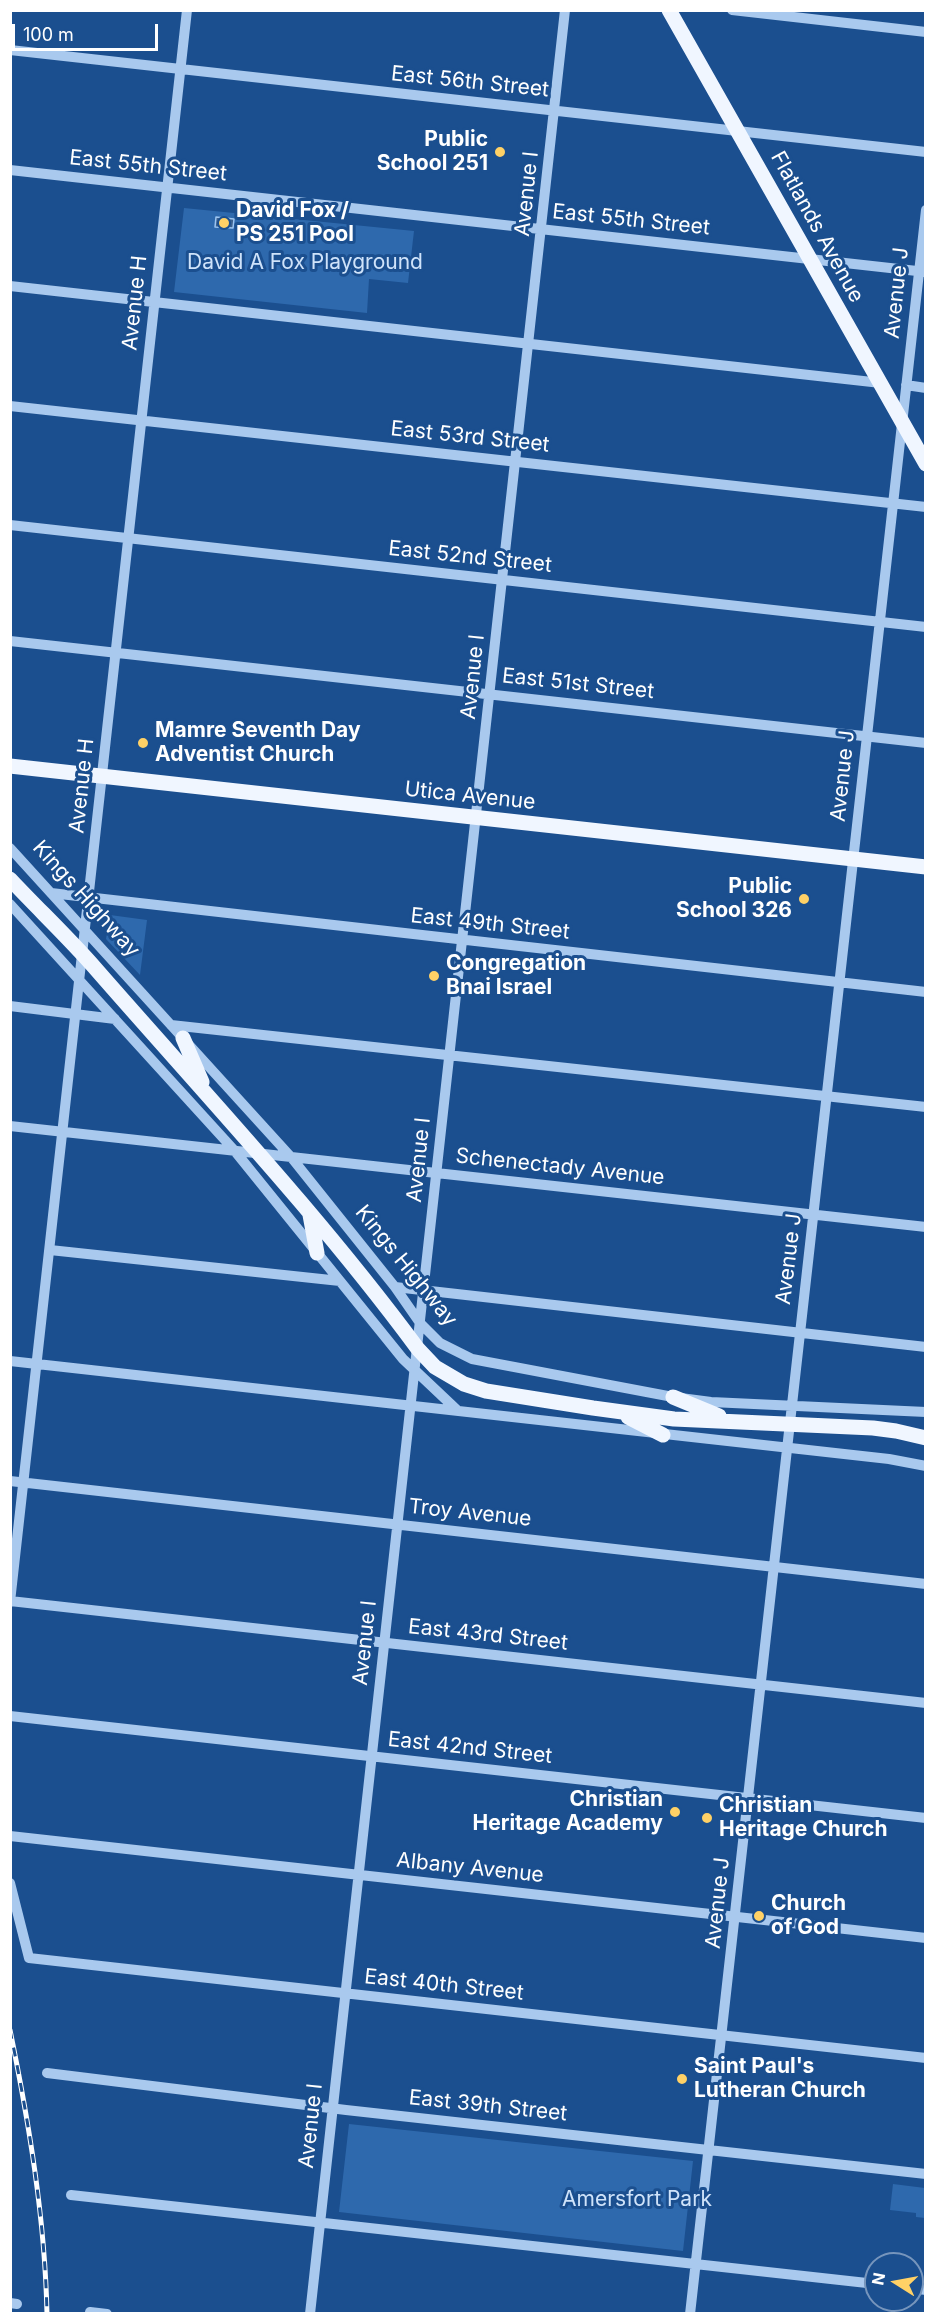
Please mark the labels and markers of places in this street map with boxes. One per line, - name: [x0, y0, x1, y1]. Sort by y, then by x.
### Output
- place label: Public School 251: [377, 127, 488, 177]
- marker: Public School 251: [493, 145, 507, 159]
- place label: David Fox / PS 251 Pool: [236, 198, 354, 248]
- marker: David Fox / PS 251 Pool: [217, 216, 231, 230]
- place label: Mamre Seventh Day Adventist Church: [155, 718, 361, 768]
- marker: Mamre Seventh Day Adventist Church: [136, 736, 150, 750]
- place label: Public School 326: [676, 874, 792, 924]
- marker: Public School 326: [797, 892, 811, 906]
- place label: Congregation Bnai Israel: [446, 951, 586, 1001]
- marker: Congregation Bnai Israel: [427, 969, 441, 983]
- place label: Christian Heritage Academy: [473, 1787, 663, 1837]
- place label: Christian Heritage Church: [719, 1793, 887, 1843]
- marker: Christian Heritage Academy: [668, 1805, 682, 1819]
- marker: Christian Heritage Church: [700, 1811, 714, 1825]
- place label: Church of God: [771, 1891, 846, 1941]
- marker: Church of God: [752, 1909, 766, 1923]
- place label: Saint Paul's Lutheran Church: [694, 2054, 866, 2104]
- marker: Saint Paul's Lutheran Church: [675, 2072, 689, 2086]

